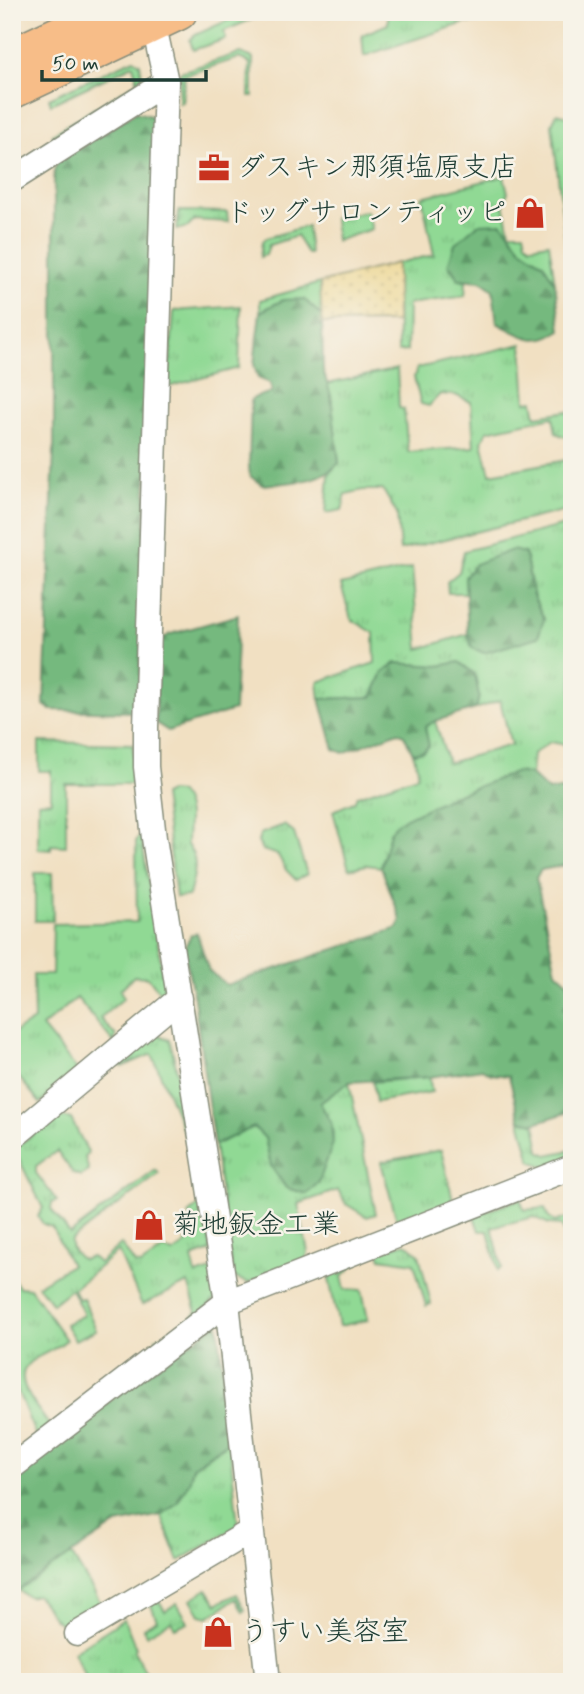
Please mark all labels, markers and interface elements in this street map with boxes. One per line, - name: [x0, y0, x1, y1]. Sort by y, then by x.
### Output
- scale bar: [42, 38, 206, 82]
- text: 50 m: [52, 50, 99, 78]
- place label: ダスキン那須塩原支店: [237, 150, 518, 187]
- office icon: ダスキン那須塩原支店: [197, 151, 231, 185]
- place label: ドッグサロンティッピ: [225, 195, 507, 232]
- shop icon: ドッグサロンティッピ: [513, 196, 547, 230]
- place label: 菊地鈑金工業: [172, 1207, 340, 1244]
- shop icon: 菊地鈑金工業: [132, 1208, 166, 1242]
- place label: うすい美容室: [241, 1614, 409, 1651]
- shop icon: うすい美容室: [201, 1615, 235, 1649]

